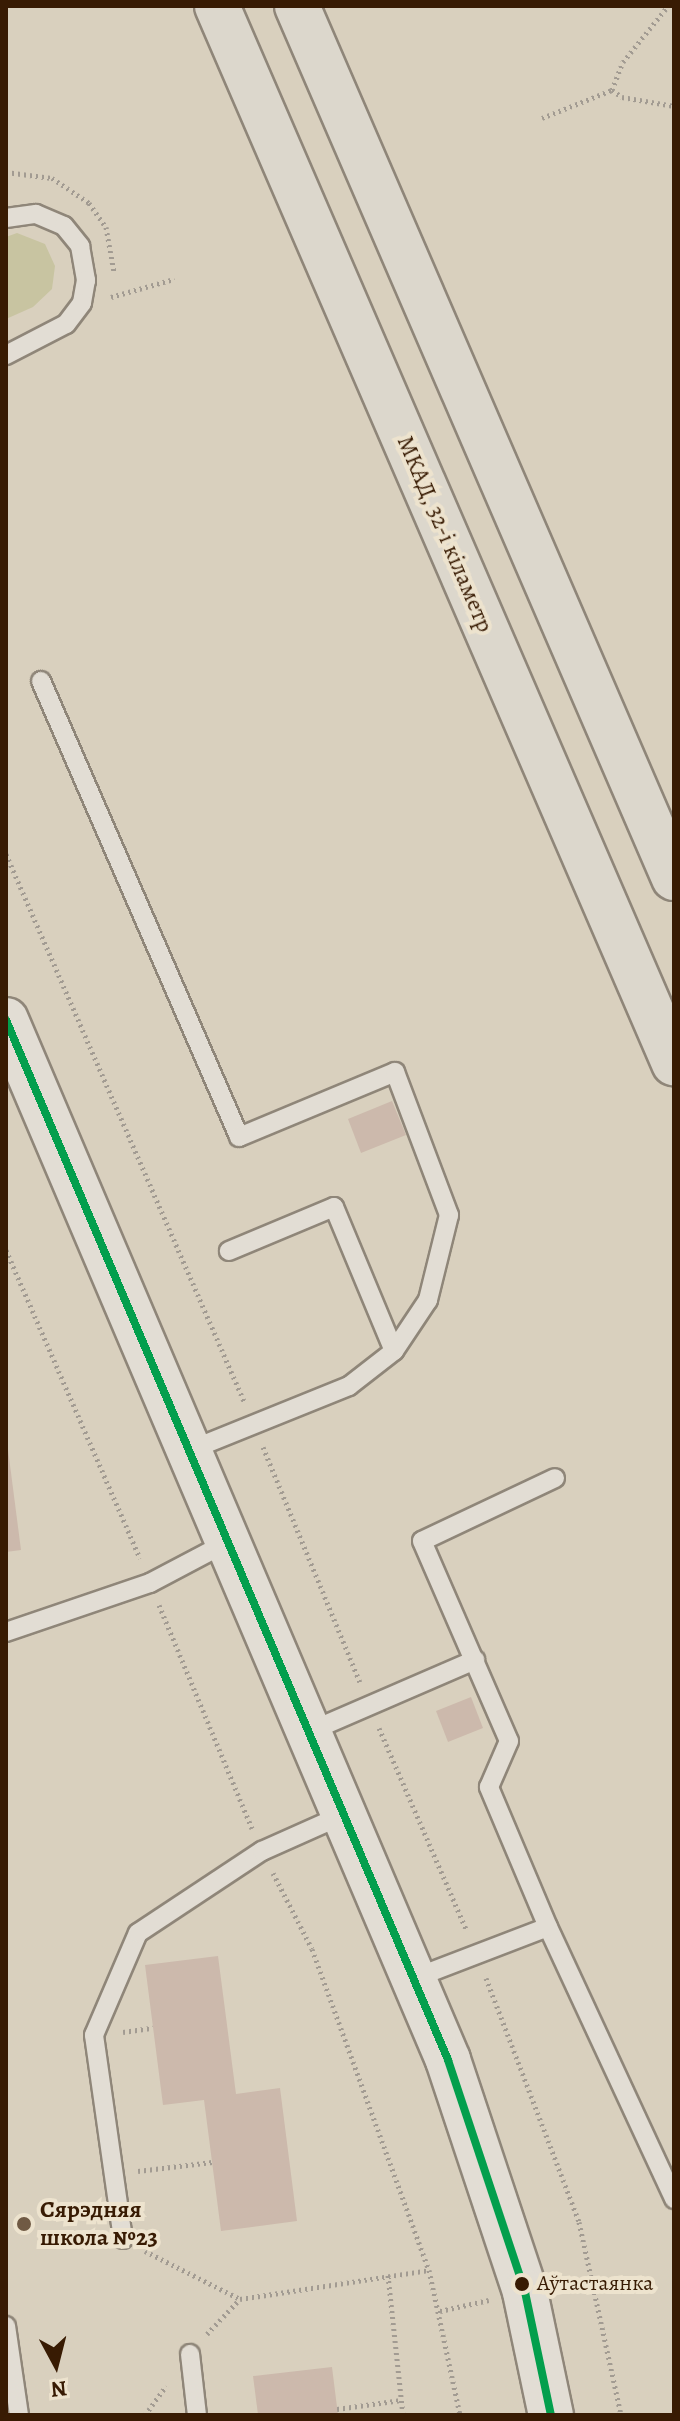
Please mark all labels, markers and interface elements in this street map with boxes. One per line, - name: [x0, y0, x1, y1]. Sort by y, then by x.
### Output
- street label: МКАД, 32-і кіламетр: [390, 431, 500, 637]
- place label: Сярэдняя школа №23: [40, 2196, 158, 2252]
- marker: Сярэдняя школа №23: [15, 2215, 33, 2233]
- place label: Аўтастаянка: [537, 2271, 653, 2297]
- marker: Аўтастаянка: [514, 2276, 530, 2292]
- north arrow: [16, 2325, 96, 2405]
- text: N: [49, 2373, 69, 2405]

